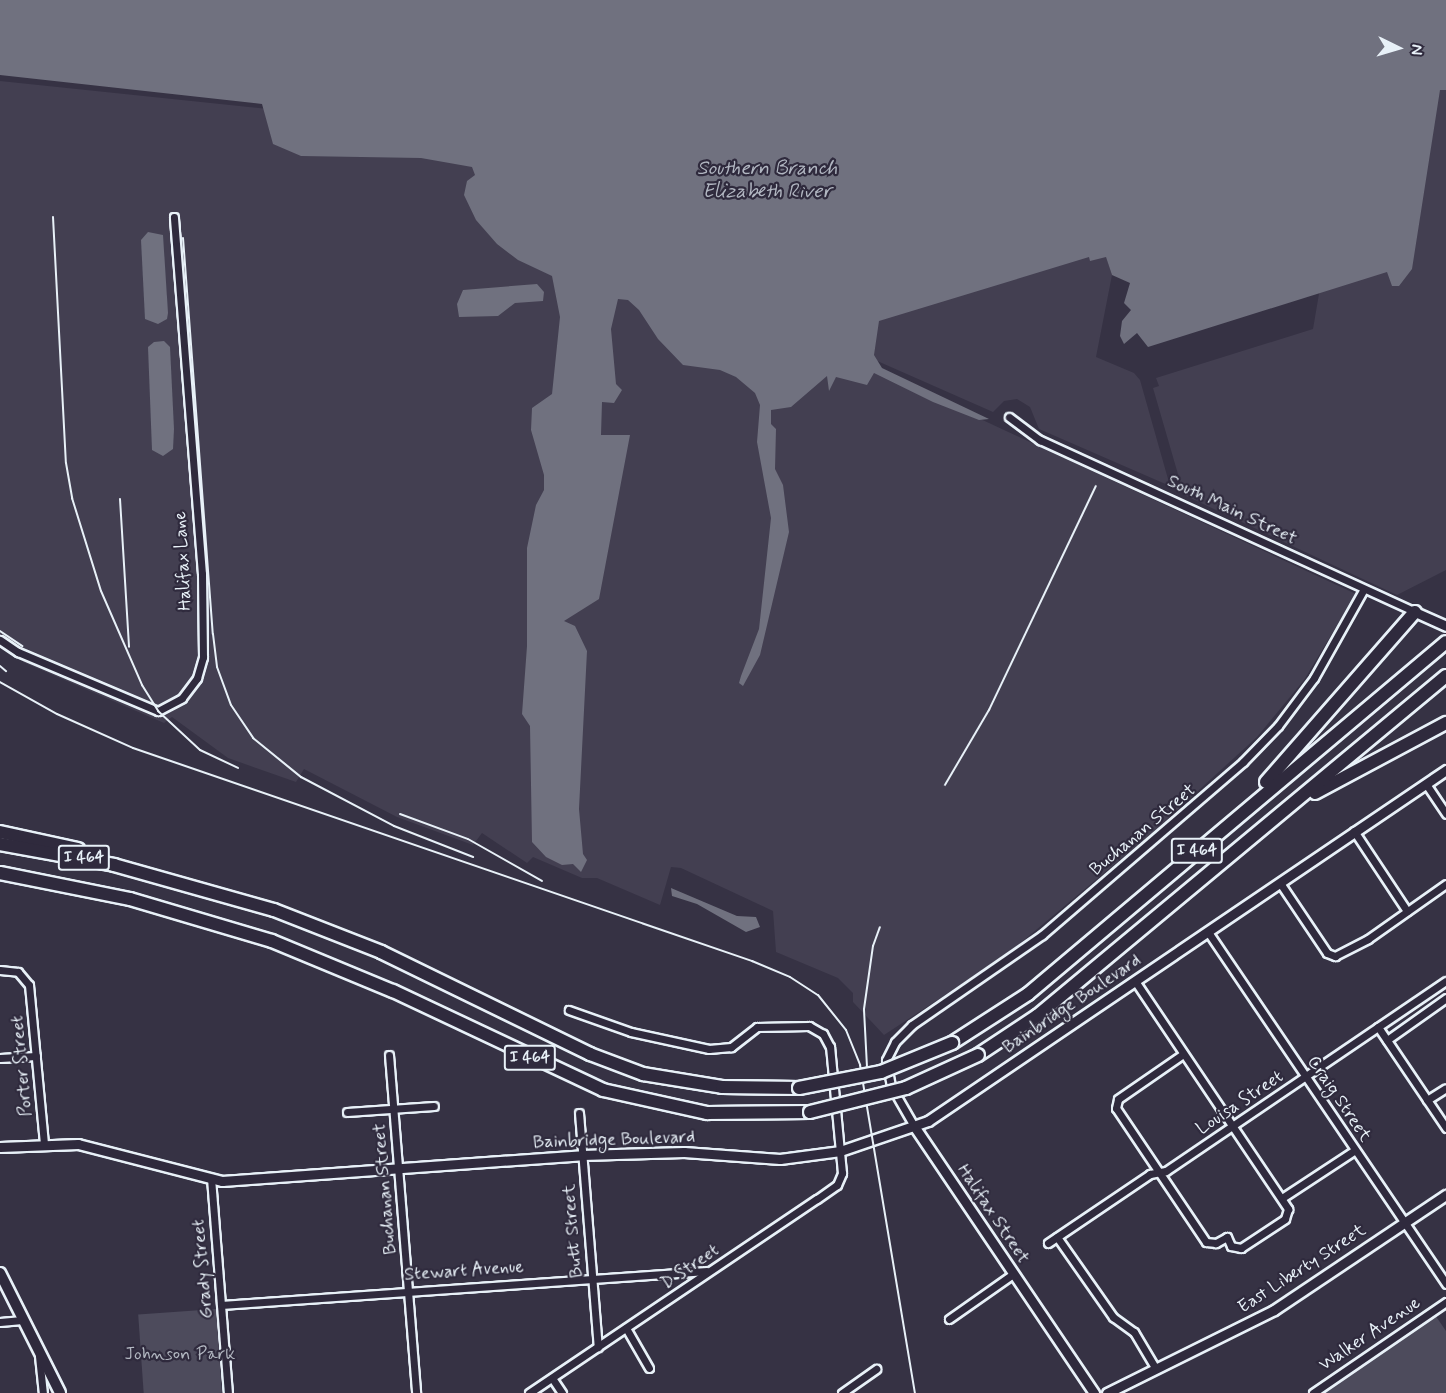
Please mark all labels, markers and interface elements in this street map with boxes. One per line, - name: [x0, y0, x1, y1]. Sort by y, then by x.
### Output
- north arrow: [1368, 18, 1428, 78]
- text: N: [1406, 43, 1427, 56]
- water label: Southern Branch Elizabeth River: [695, 157, 839, 204]
- street label: South Main Street: [1164, 471, 1300, 549]
- street label: Halifax Lane: [170, 510, 196, 612]
- street label: Buchanan Street: [1086, 780, 1200, 880]
- road number: I 464: [1170, 838, 1224, 864]
- road number: I 464: [57, 845, 111, 871]
- street label: Bainbridge Boulevard: [1000, 950, 1144, 1058]
- street label: Porter Street: [7, 1013, 37, 1119]
- road number: I 464: [503, 1045, 557, 1071]
- street label: Craig Street: [1302, 1052, 1376, 1146]
- street label: Louisa Street: [1191, 1065, 1289, 1141]
- street label: Buchanan Street: [369, 1123, 401, 1255]
- street label: Bainbridge Boulevard: [534, 1126, 694, 1154]
- street label: Halifax Street: [952, 1161, 1034, 1267]
- street label: Butt Street: [558, 1183, 588, 1279]
- street label: Grady Street: [188, 1217, 218, 1321]
- street label: East Liberty Street: [1234, 1220, 1370, 1318]
- street label: D Street: [655, 1239, 725, 1295]
- street label: Stewart Avenue: [401, 1256, 527, 1286]
- street label: Walker Avenue: [1316, 1293, 1424, 1375]
- park label: Johnson Park: [127, 1343, 233, 1365]

